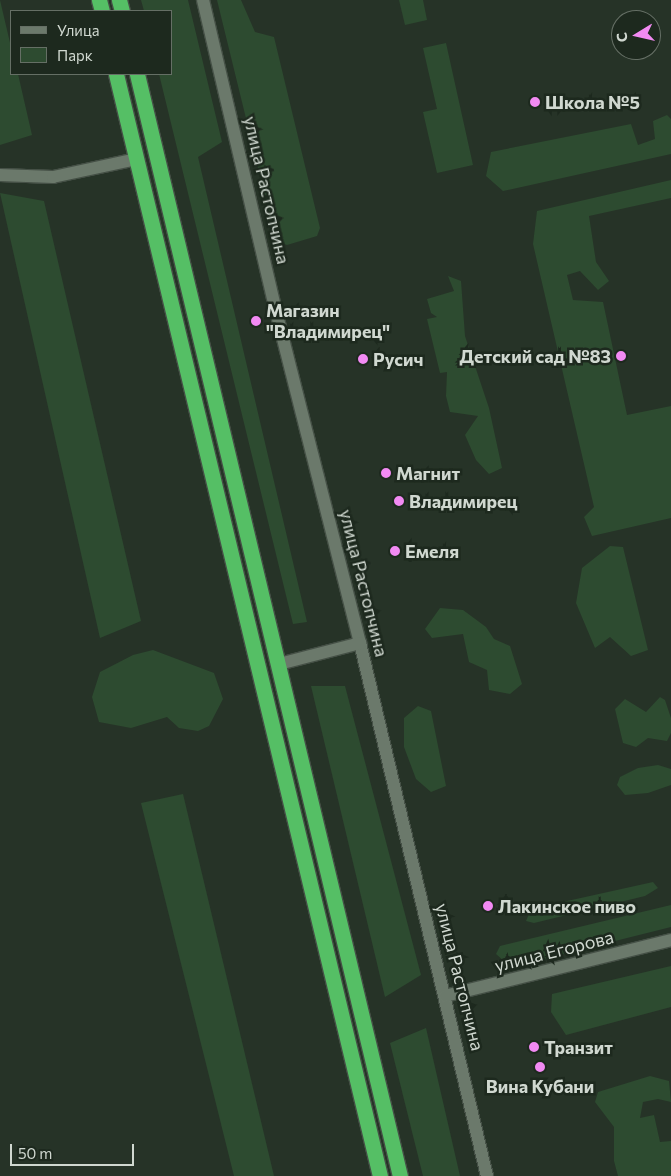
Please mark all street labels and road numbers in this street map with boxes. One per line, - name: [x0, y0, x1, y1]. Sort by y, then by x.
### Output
- street label: улица Растопчина: [239, 114, 295, 266]
- street label: улица Растопчина: [335, 507, 393, 659]
- street label: улица Растопчина: [431, 901, 489, 1053]
- street label: улица Егорова: [492, 926, 616, 976]

